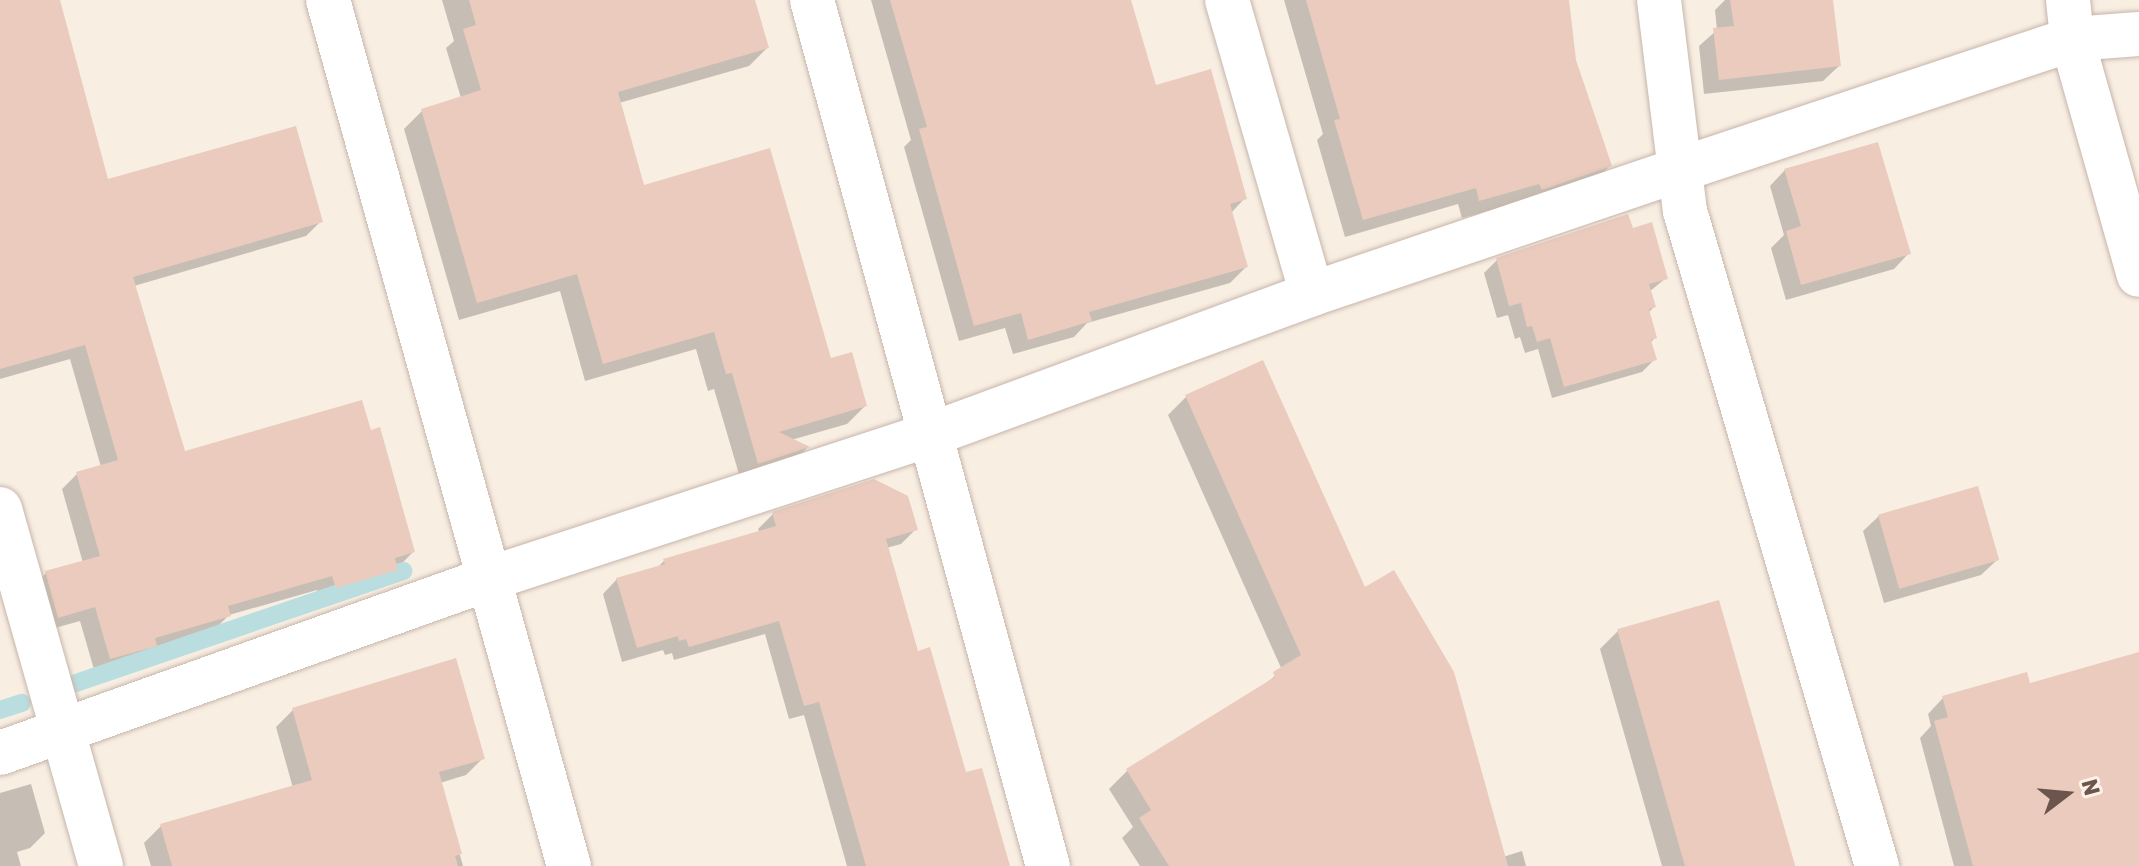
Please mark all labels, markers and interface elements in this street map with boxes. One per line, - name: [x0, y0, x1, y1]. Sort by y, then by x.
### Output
- north arrow: [2027, 754, 2107, 834]
- text: N: [2075, 776, 2106, 799]

